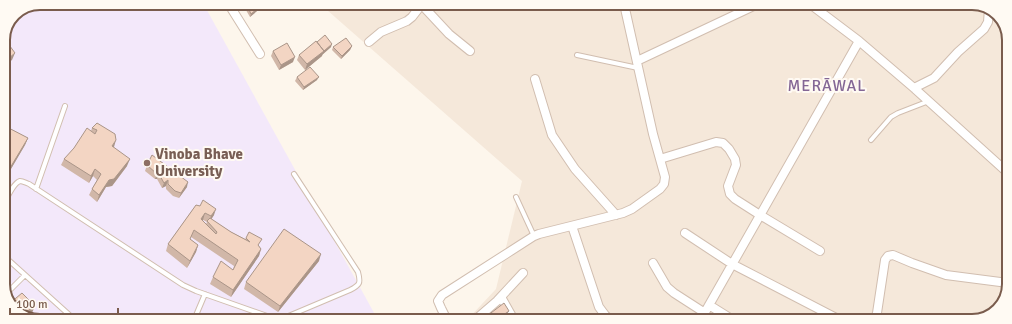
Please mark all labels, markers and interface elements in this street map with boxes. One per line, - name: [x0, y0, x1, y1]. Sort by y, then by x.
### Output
- district label: MERĀWAL: [787, 76, 867, 96]
- place label: Vinoba Bhave University: [155, 145, 243, 180]
- marker: Vinoba Bhave University: [142, 158, 152, 168]
- scale bar: [10, 290, 118, 316]
- text: 100 m: [16, 297, 48, 312]

